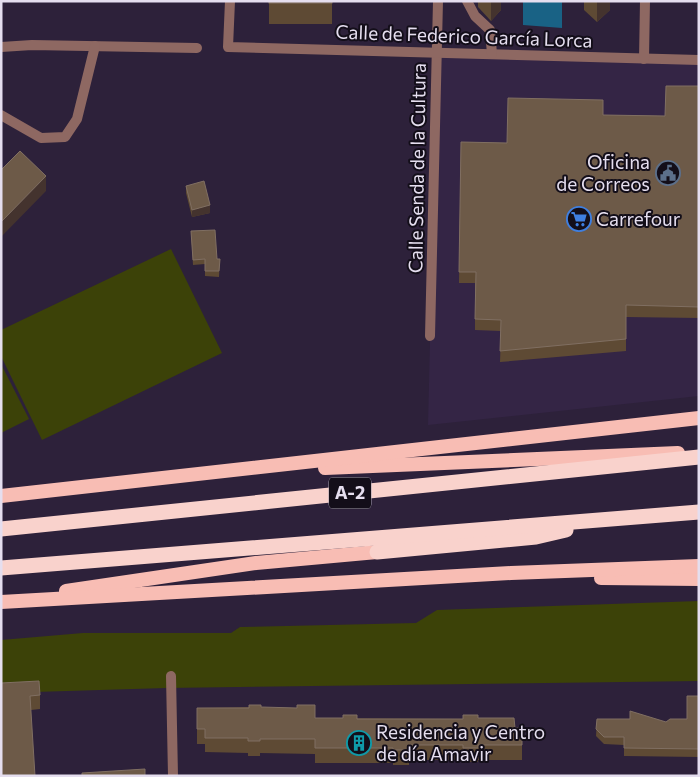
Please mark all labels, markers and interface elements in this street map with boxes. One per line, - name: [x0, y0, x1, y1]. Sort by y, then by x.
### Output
- street label: Calle de Federico García Lorca: [335, 20, 593, 51]
- street label: Calle Senda de la Cultura: [403, 63, 430, 273]
- place label: Oficina de Correos: [556, 150, 650, 195]
- public building icon: Oficina de Correos: [655, 160, 681, 186]
- supermarket icon: Carrefour: [566, 206, 592, 232]
- place label: Carrefour: [596, 207, 681, 230]
- road number: A-2: [329, 478, 371, 508]
- place label: Residencia y Centro de día Amavir: [376, 720, 545, 765]
- building icon: Residencia y Centro de día Amavir: [346, 730, 372, 756]

